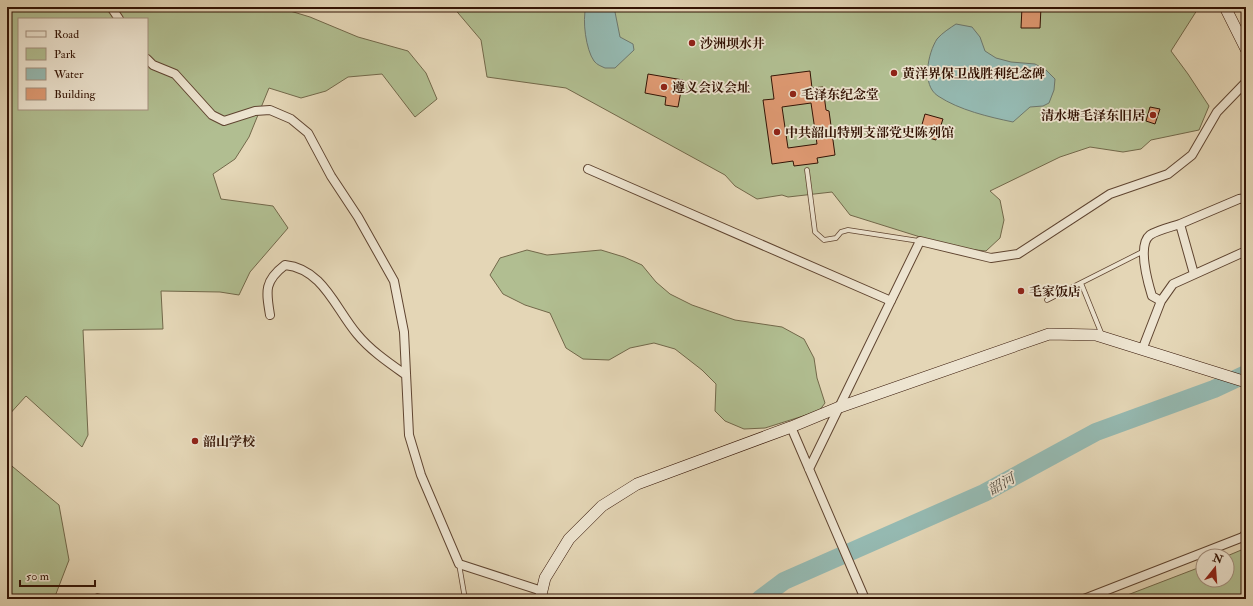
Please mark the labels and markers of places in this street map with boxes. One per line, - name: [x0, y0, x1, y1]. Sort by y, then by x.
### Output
- place label: 沙洲坝水井: [700, 36, 765, 52]
- marker: 沙洲坝水井: [687, 38, 697, 48]
- place label: 黄洋界保卫战胜利纪念碑: [902, 66, 1045, 82]
- marker: 黄洋界保卫战胜利纪念碑: [889, 68, 899, 78]
- place label: 遵义会议会址: [672, 80, 751, 96]
- marker: 遵义会议会址: [659, 82, 669, 92]
- place label: 毛泽东纪念堂: [801, 87, 879, 103]
- marker: 毛泽东纪念堂: [788, 89, 798, 99]
- place label: 清水塘毛泽东旧居: [1041, 108, 1145, 124]
- marker: 清水塘毛泽东旧居: [1148, 110, 1158, 120]
- place label: 中共韶山特别支部党史陈列馆: [785, 125, 954, 141]
- marker: 中共韶山特别支部党史陈列馆: [772, 127, 782, 137]
- place label: 毛家饭店: [1029, 284, 1081, 300]
- marker: 毛家饭店: [1016, 286, 1026, 296]
- place label: 韶山学校: [203, 434, 255, 450]
- marker: 韶山学校: [190, 436, 200, 446]

